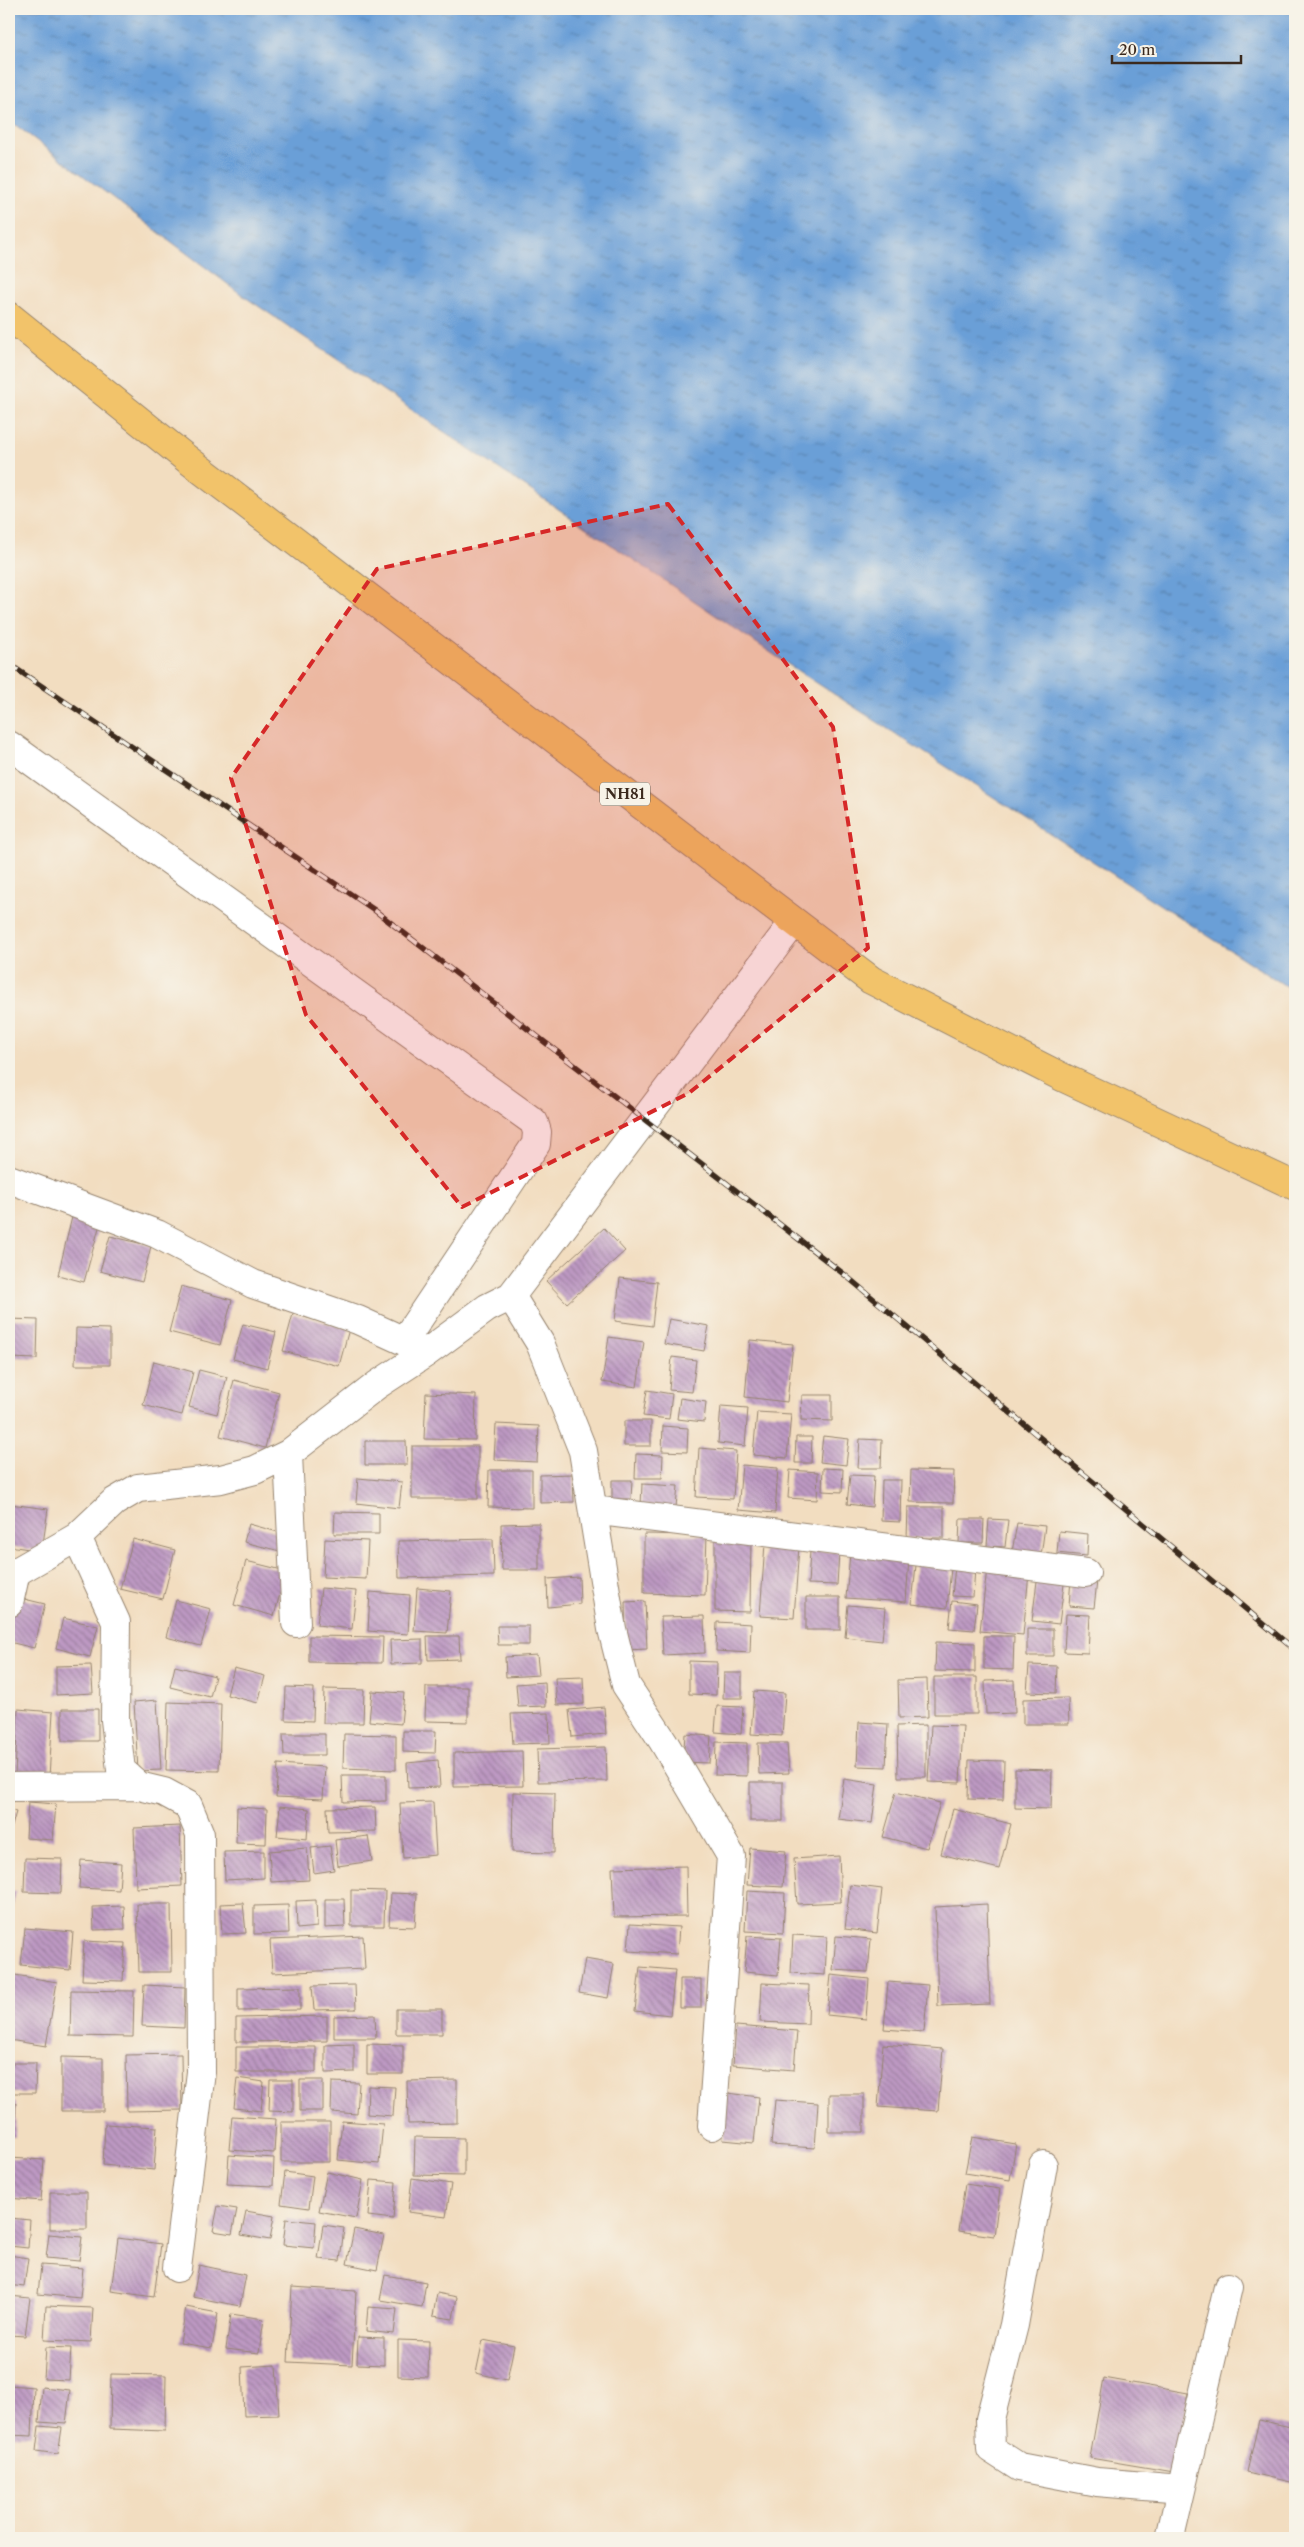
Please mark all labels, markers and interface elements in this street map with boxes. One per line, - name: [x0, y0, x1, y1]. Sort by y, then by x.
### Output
- scale bar: [1112, 32, 1240, 64]
- text: 20 m: [1119, 40, 1155, 59]
- road number: NH81: [600, 782, 650, 806]

